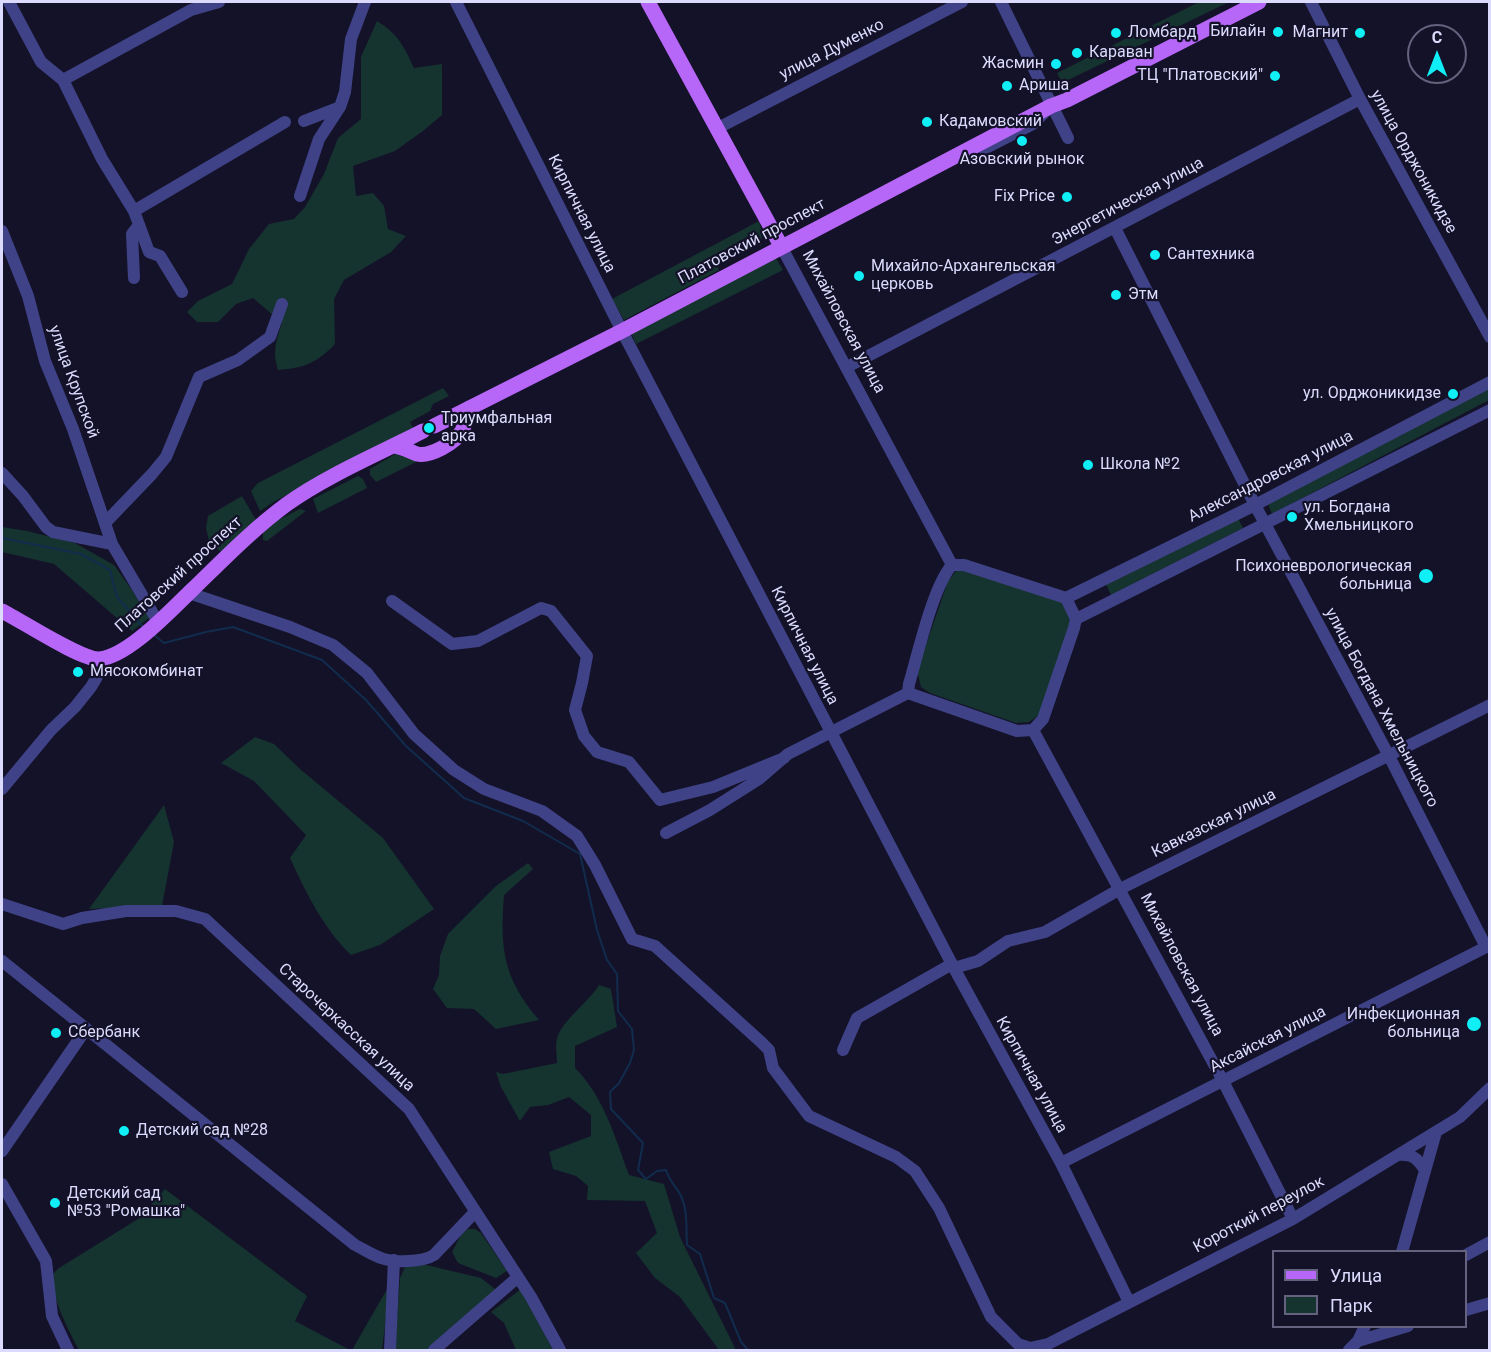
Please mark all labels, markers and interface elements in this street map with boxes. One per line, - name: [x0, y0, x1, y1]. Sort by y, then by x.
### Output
- street label: улица Думенко: [777, 15, 887, 85]
- place label: Билайн: [1210, 22, 1266, 42]
- place label: Ломбард: [1128, 23, 1196, 43]
- place label: Магнит: [1292, 23, 1348, 43]
- north arrow: [1407, 24, 1467, 84]
- marker: Билайн: [1271, 25, 1285, 39]
- marker: Ломбард: [1109, 26, 1123, 40]
- marker: Магнит: [1353, 26, 1367, 40]
- text: С: [1432, 28, 1442, 47]
- place label: Караван: [1089, 43, 1153, 63]
- marker: Караван: [1070, 46, 1084, 60]
- place label: Жасмин: [982, 54, 1044, 74]
- marker: Жасмин: [1049, 57, 1063, 71]
- place label: ТЦ "Платовский": [1137, 66, 1263, 86]
- marker: ТЦ "Платовский": [1268, 69, 1282, 83]
- place label: Ариша: [1019, 76, 1069, 96]
- marker: Ариша: [1000, 79, 1014, 93]
- street label: улица Орджоникидзе: [1366, 87, 1460, 237]
- place label: Кадамовский: [939, 112, 1042, 132]
- marker: Кадамовский: [920, 115, 934, 129]
- marker: Азовский рынок: [1015, 134, 1029, 148]
- place label: Азовский рынок: [960, 150, 1084, 170]
- street label: Кирпичная улица: [543, 152, 619, 276]
- street label: Энергетическая улица: [1049, 154, 1207, 250]
- place label: Fix Price: [994, 187, 1055, 207]
- marker: Fix Price: [1060, 190, 1074, 204]
- street label: Платовский проспект: [675, 195, 829, 289]
- place label: Сантехника: [1167, 245, 1255, 265]
- street label: Михайловская улица: [797, 247, 889, 397]
- marker: Сантехника: [1148, 248, 1162, 262]
- place label: Михайло-Архангельская церковь: [871, 257, 1056, 295]
- marker: Михайло-Архангельская церковь: [852, 269, 866, 283]
- place label: Этм: [1128, 285, 1158, 305]
- marker: Этм: [1109, 288, 1123, 302]
- street label: улица Крупской: [44, 323, 102, 441]
- place label: ул. Орджоникидзе: [1303, 384, 1441, 404]
- marker: ул. Орджоникидзе: [1446, 387, 1460, 401]
- place label: Триумфальная арка: [441, 409, 552, 447]
- marker: Триумфальная арка: [422, 421, 436, 435]
- street label: Александровская улица: [1185, 427, 1357, 527]
- place label: Школа №2: [1100, 455, 1180, 475]
- marker: Школа №2: [1081, 458, 1095, 472]
- place label: ул. Богдана Хмельницкого: [1304, 498, 1414, 536]
- marker: ул. Богдана Хмельницкого: [1285, 510, 1299, 524]
- street label: Платовский проспект: [112, 513, 246, 637]
- place label: Психоневрологическая больница: [1235, 557, 1412, 595]
- marker: Психоневрологическая больница: [1417, 567, 1435, 585]
- street label: Кирпичная улица: [766, 584, 842, 708]
- street label: улица Богдана Хмельницкого: [1320, 605, 1442, 811]
- place label: Мясокомбинат: [90, 662, 203, 682]
- marker: Мясокомбинат: [71, 665, 85, 679]
- street label: Кавказская улица: [1149, 786, 1279, 862]
- street label: Михайловская улица: [1135, 890, 1227, 1040]
- street label: Старочеркасская улица: [274, 960, 418, 1096]
- street label: Аксайская улица: [1207, 1002, 1329, 1078]
- place label: Инфекционная больница: [1347, 1005, 1460, 1043]
- street label: Кирпичная улица: [991, 1013, 1071, 1137]
- marker: Инфекционная больница: [1465, 1015, 1483, 1033]
- place label: Сбербанк: [68, 1023, 140, 1043]
- marker: Сбербанк: [49, 1026, 63, 1040]
- place label: Детский сад №28: [136, 1121, 268, 1141]
- marker: Детский сад №28: [117, 1124, 131, 1138]
- street label: Короткий переулок: [1190, 1172, 1328, 1258]
- place label: Детский сад №53 "Ромашка": [67, 1184, 185, 1222]
- marker: Детский сад №53 "Ромашка": [48, 1196, 62, 1210]
- legend: [1272, 1250, 1467, 1328]
- text: Улица: [1330, 1265, 1382, 1286]
- text: Парк: [1330, 1295, 1372, 1316]

